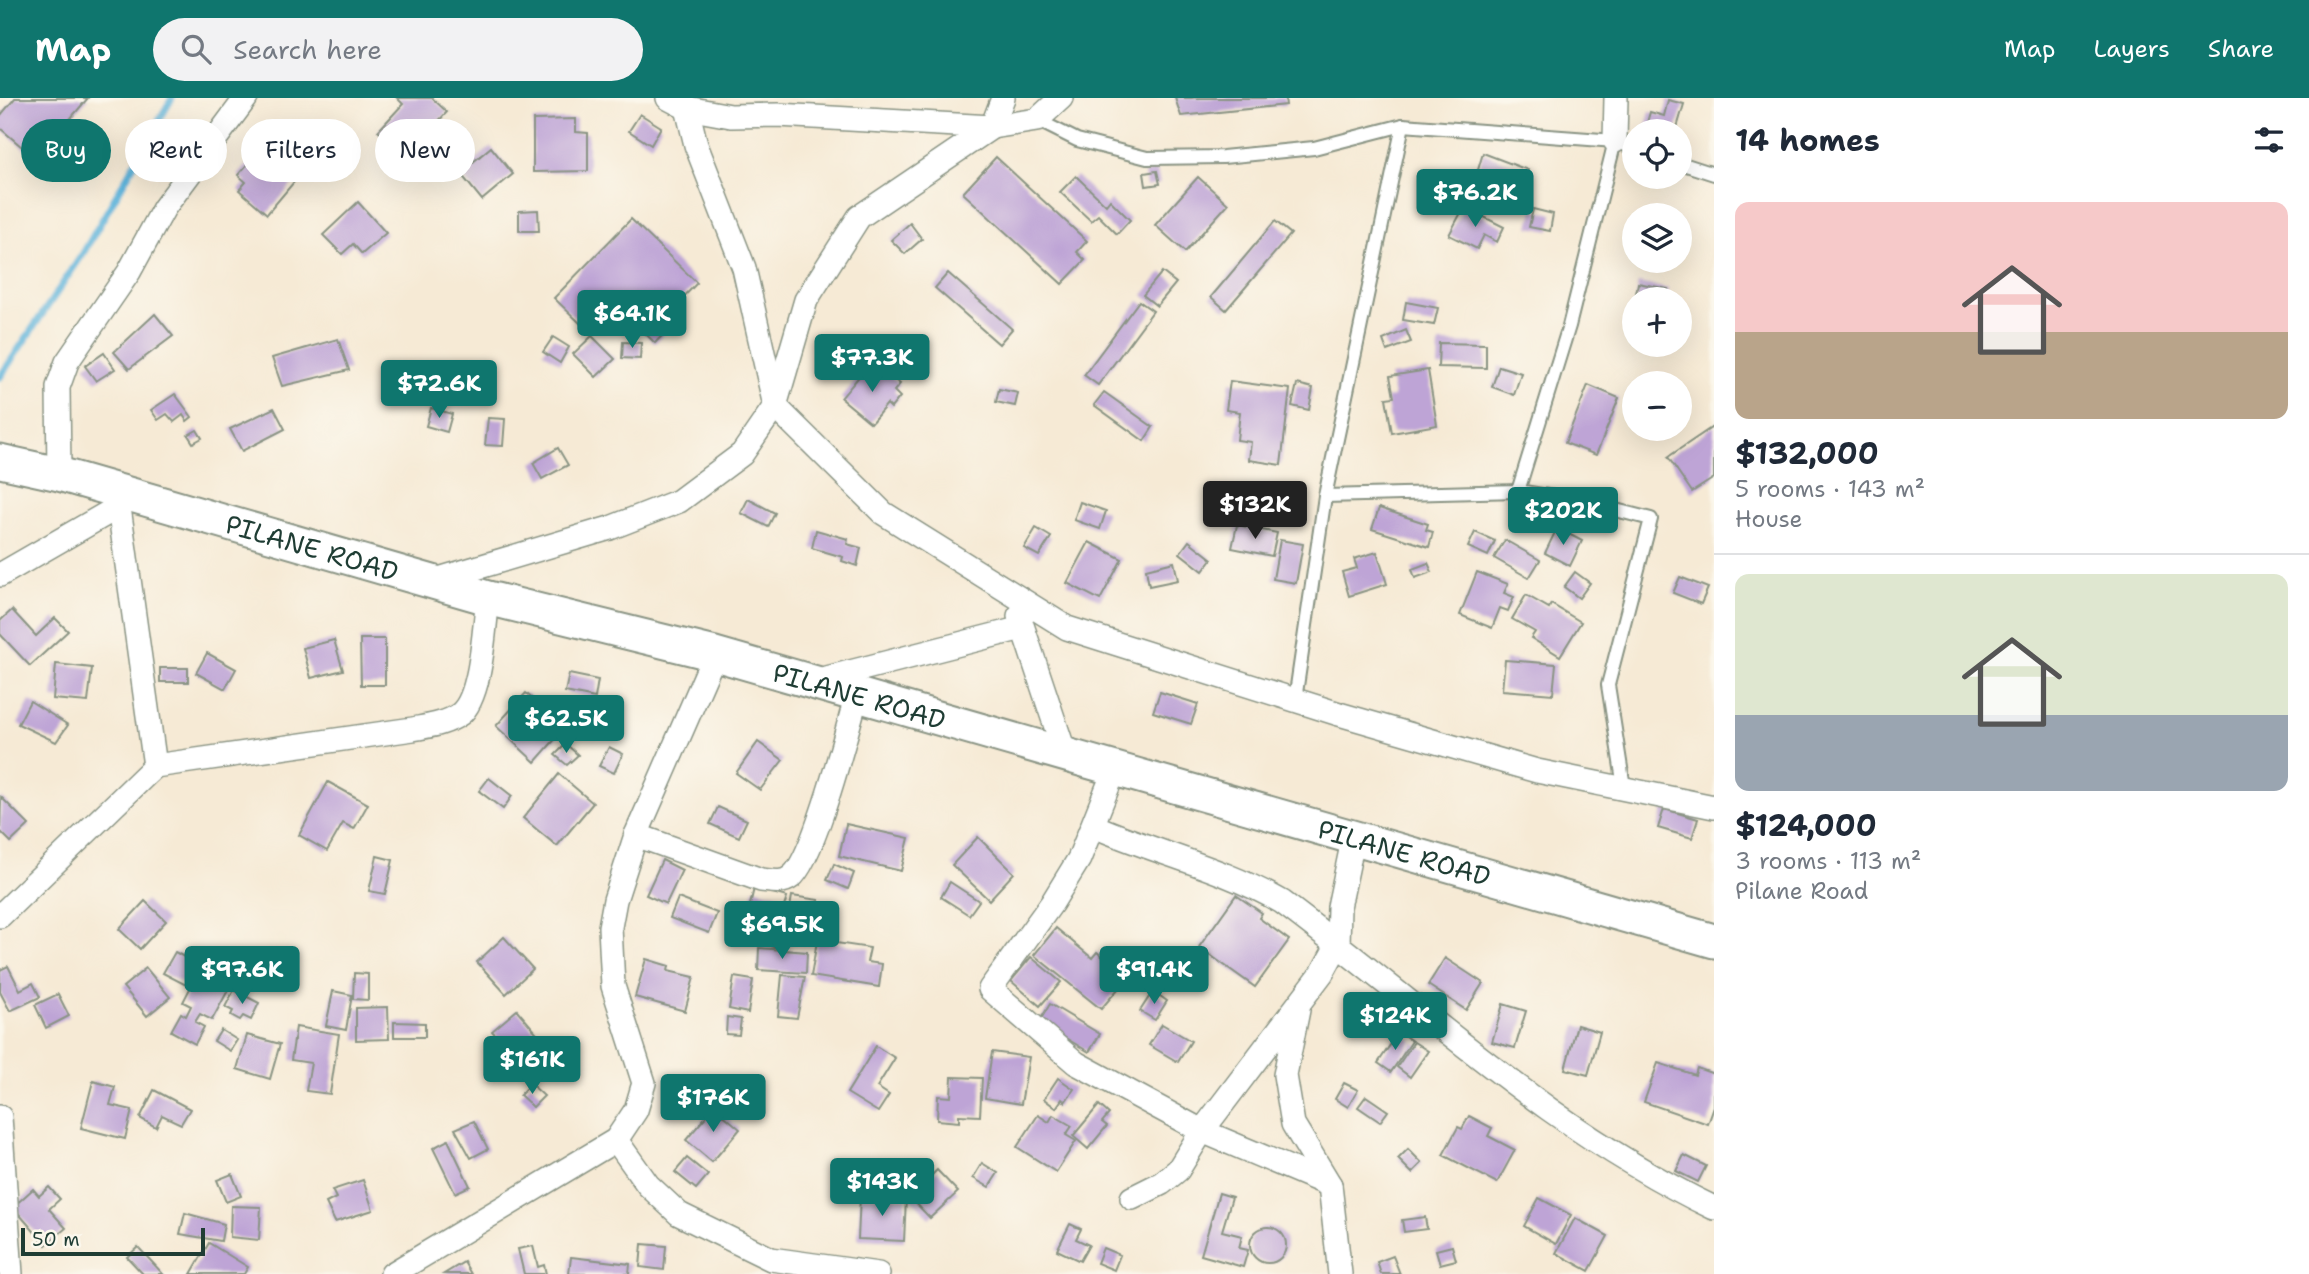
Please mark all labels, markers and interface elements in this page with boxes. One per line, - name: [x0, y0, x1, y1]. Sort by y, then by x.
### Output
- search box: [153, 18, 643, 81]
- text: Map: [35, 27, 111, 72]
- icon: search: [177, 30, 215, 68]
- text: Search here: [233, 32, 382, 67]
- text: Map: [2004, 33, 2055, 65]
- text: Layers: [2093, 33, 2170, 65]
- text: Share: [2208, 33, 2274, 65]
- chip: Buy: [21, 119, 111, 182]
- chip: Rent: [125, 119, 227, 182]
- chip: Filters: [241, 119, 361, 182]
- chip: New: [375, 119, 475, 182]
- map controls: [1622, 119, 1692, 441]
- button: locate: [1622, 119, 1692, 189]
- text: 14 homes: [1735, 120, 1880, 161]
- icon: filters: [2250, 121, 2288, 159]
- pin: $76.2K: [1418, 170, 1532, 229]
- text: $76.2K: [1433, 177, 1517, 207]
- button: layers: [1622, 203, 1692, 273]
- icon: home: [1949, 247, 2075, 373]
- button: +: [1622, 287, 1692, 357]
- pin: $64.1K: [575, 290, 689, 350]
- text: $64.1K: [593, 298, 671, 328]
- pin: $77.3K: [815, 334, 929, 394]
- text: $77.3K: [830, 342, 914, 372]
- pin: $72.6K: [382, 360, 496, 420]
- text: $72.6K: [397, 368, 481, 398]
- button: −: [1622, 371, 1692, 441]
- text: $132,000: [1735, 433, 1879, 474]
- text: 5 rooms · 143 m²: [1735, 474, 1925, 504]
- pin: $132K: [1206, 482, 1304, 541]
- pin: $202K: [1514, 488, 1612, 547]
- text: $132K: [1219, 489, 1291, 519]
- text: $202K: [1524, 495, 1602, 525]
- text: House: [1735, 504, 1803, 534]
- street label: PILANE ROAD: [222, 506, 403, 589]
- icon: home: [1949, 619, 2075, 745]
- street label: PILANE ROAD: [769, 654, 950, 737]
- pin: $62.5K: [509, 696, 623, 755]
- text: $62.5K: [524, 703, 608, 733]
- text: $124,000: [1735, 805, 1877, 846]
- street label: PILANE ROAD: [1314, 811, 1495, 893]
- text: 3 rooms · 113 m²: [1735, 846, 1921, 876]
- text: Pilane Road: [1735, 876, 1868, 906]
- pin: $69.5K: [725, 902, 839, 961]
- text: $69.5K: [740, 909, 824, 939]
- pin: $97.6K: [185, 946, 299, 1006]
- pin: $91.4K: [1097, 946, 1211, 1006]
- text: $97.6K: [201, 954, 283, 984]
- text: $91.4K: [1116, 954, 1192, 984]
- pin: $124K: [1346, 992, 1444, 1052]
- text: $124K: [1359, 1000, 1431, 1030]
- pin: $161K: [483, 1037, 581, 1096]
- text: $161K: [499, 1044, 565, 1074]
- pin: $176K: [664, 1074, 762, 1134]
- text: $176K: [677, 1082, 749, 1112]
- pin: $143K: [833, 1158, 931, 1218]
- text: $143K: [846, 1166, 918, 1196]
- scale bar: [21, 1225, 205, 1257]
- text: 50 m: [32, 1227, 80, 1252]

